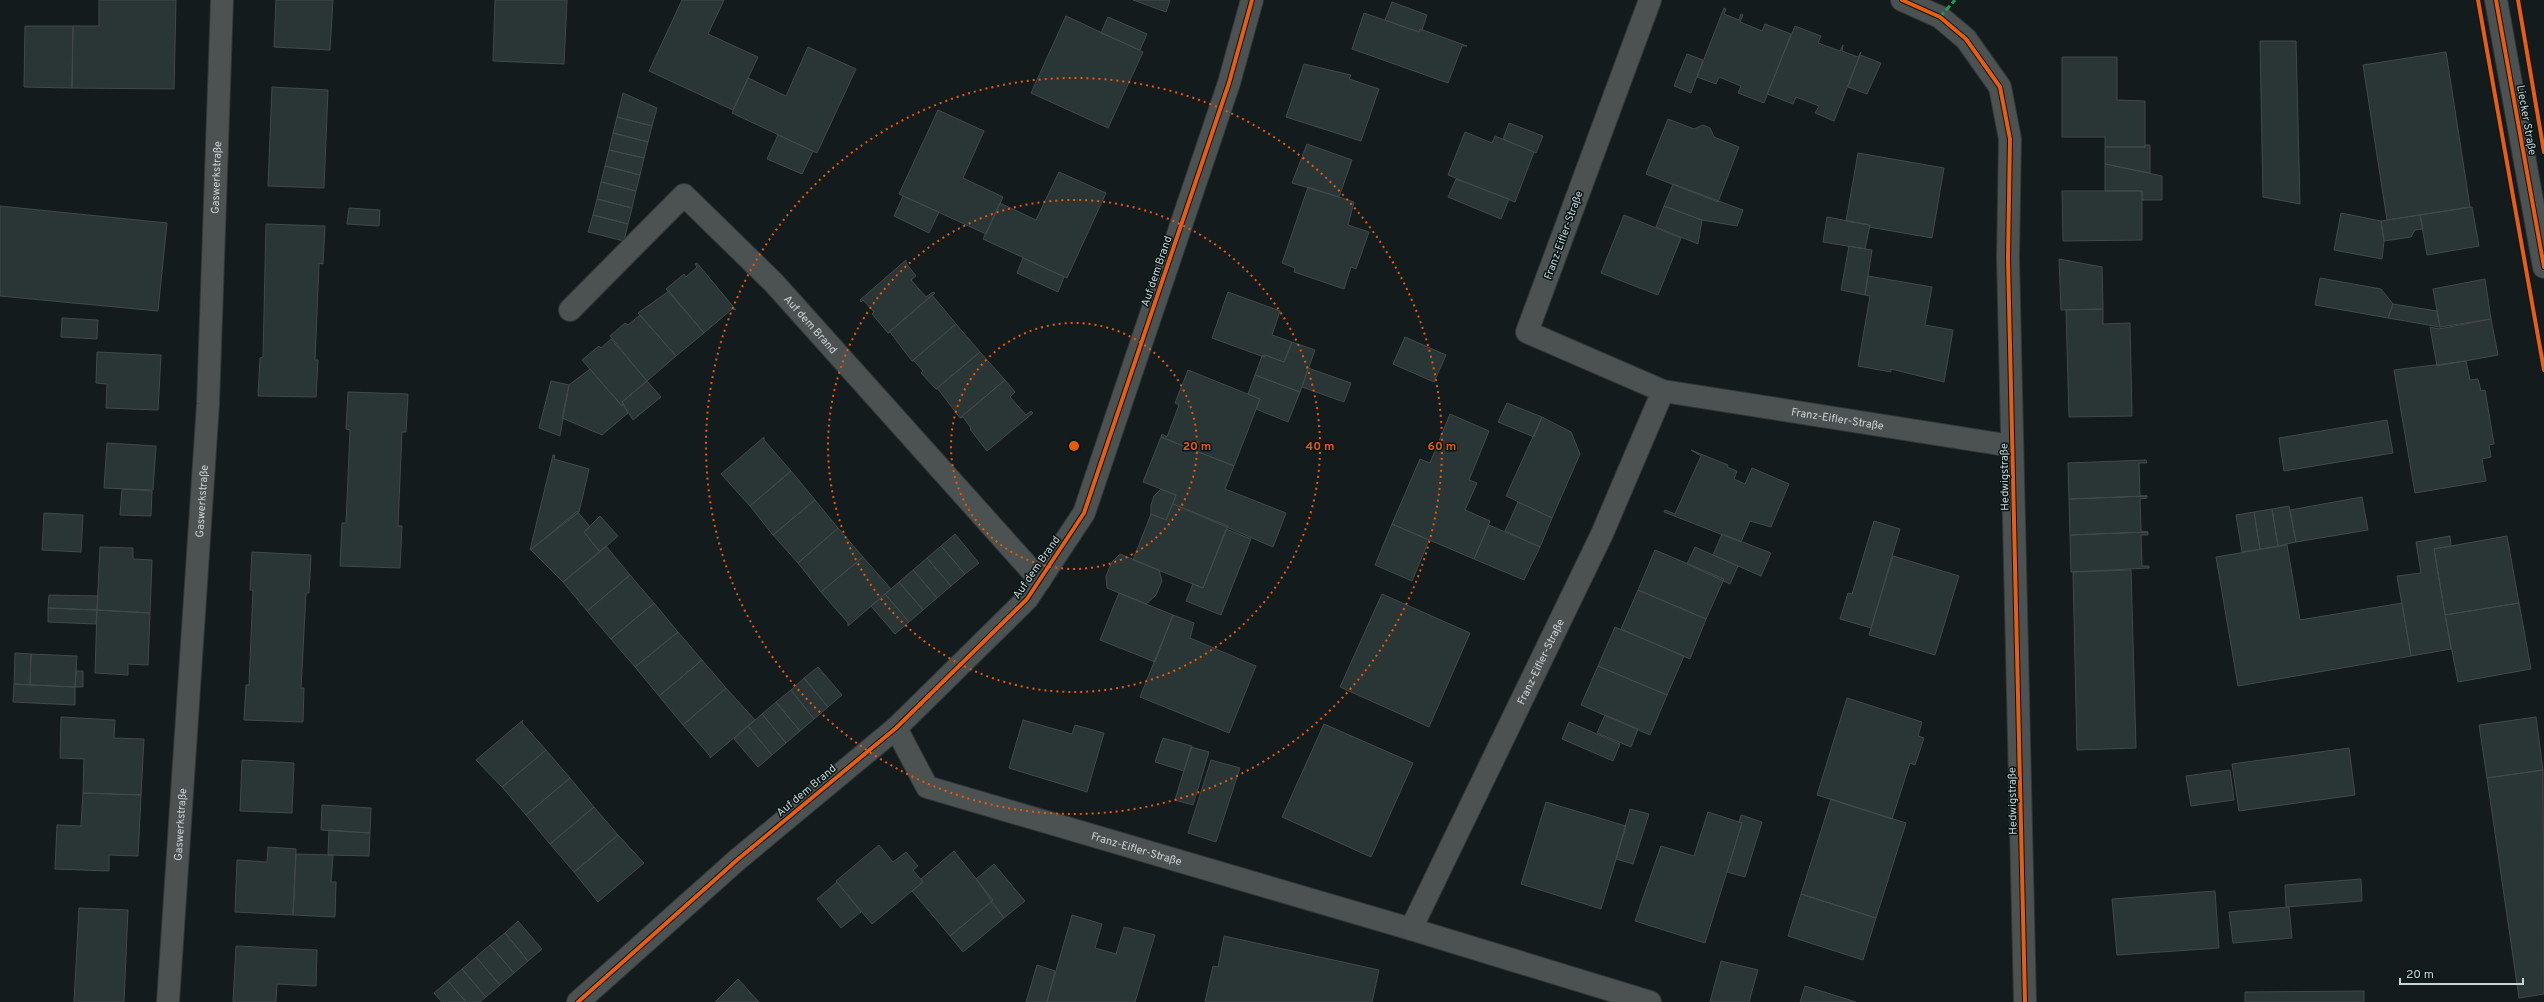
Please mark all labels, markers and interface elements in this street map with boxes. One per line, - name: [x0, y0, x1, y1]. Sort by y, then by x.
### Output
- street label: Liecker Straße: [2513, 84, 2539, 156]
- street label: Gaswerkstraße: [209, 141, 225, 214]
- street label: Franz-Eifler-Straße: [1541, 189, 1587, 282]
- street label: Auf dem Brand: [1138, 234, 1176, 308]
- street label: Auf dem Brand: [780, 293, 840, 357]
- street label: Franz-Eifler-Straße: [1790, 405, 1885, 434]
- centre of rings: [1067, 439, 1081, 453]
- text: 20 m: [1183, 439, 1211, 455]
- text: 40 m: [1305, 439, 1335, 455]
- text: 60 m: [1428, 439, 1456, 455]
- street label: Hedwigstraße: [1997, 443, 2013, 511]
- street label: Gaswerkstraße: [193, 464, 212, 538]
- street label: Auf dem Brand: [1010, 533, 1064, 602]
- street label: Franz-Eifler-Straße: [1515, 617, 1568, 707]
- street label: Auf dem Brand: [774, 762, 839, 820]
- street label: Hedwigstraße: [2005, 767, 2021, 835]
- street label: Gaswerkstraße: [171, 788, 190, 861]
- street label: Franz-Eifler-Straße: [1089, 830, 1183, 869]
- scale bar: [2400, 960, 2523, 986]
- text: 20 m: [2406, 967, 2434, 983]

